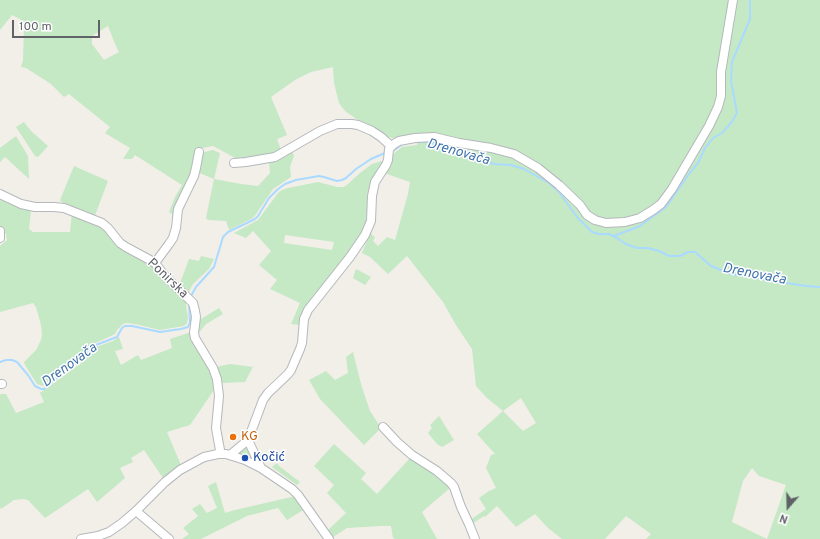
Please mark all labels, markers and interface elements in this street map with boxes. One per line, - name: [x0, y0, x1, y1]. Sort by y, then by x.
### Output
- scale bar: [14, 12, 102, 38]
- text: 100 m: [19, 19, 52, 35]
- water label: Drenovača: [425, 136, 491, 170]
- street label: Ponirska: [143, 256, 191, 302]
- water label: Drenovača: [721, 261, 787, 289]
- water label: Drenovača: [39, 340, 101, 392]
- place label: KG: [241, 429, 258, 445]
- marker: KG: [228, 432, 238, 442]
- place label: Kočić: [253, 450, 285, 466]
- marker: Kočić: [240, 453, 250, 463]
- north arrow: [768, 487, 808, 527]
- text: N: [778, 510, 790, 526]

